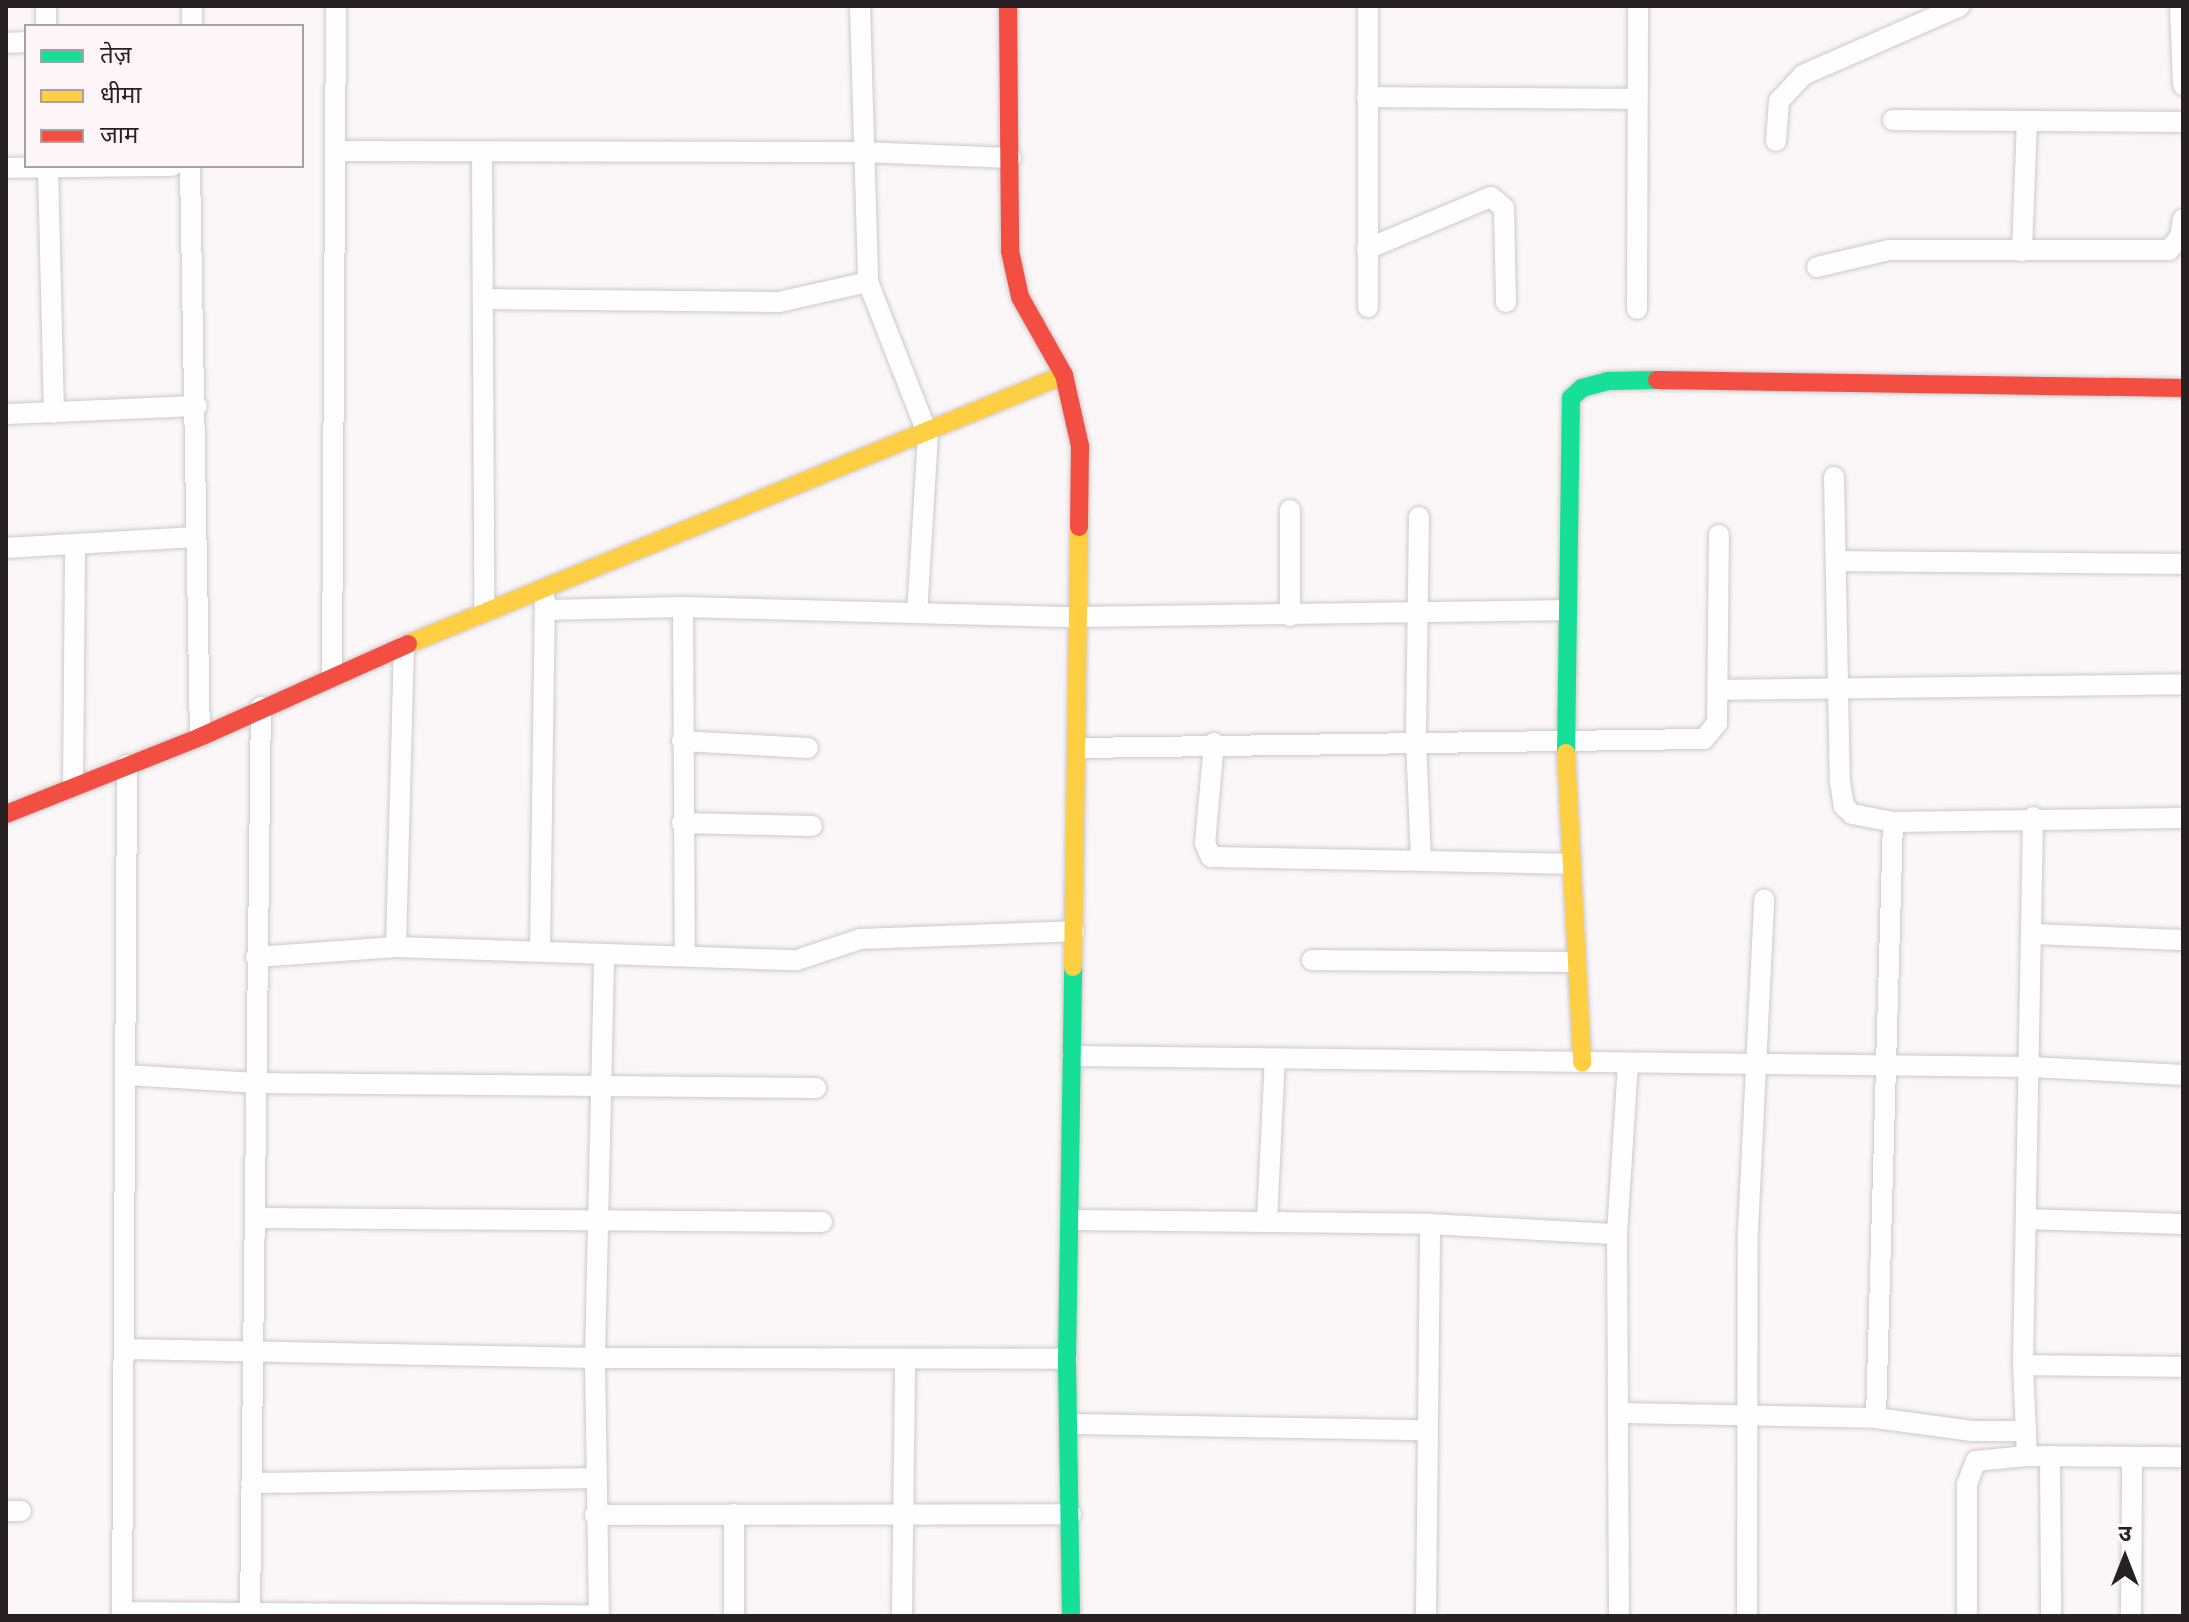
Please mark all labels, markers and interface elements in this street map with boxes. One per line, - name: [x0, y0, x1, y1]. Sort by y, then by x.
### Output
- legend: [24, 24, 304, 168]
- text: तेज़: [100, 39, 132, 70]
- text: धीमा: [100, 79, 142, 110]
- text: जाम: [100, 119, 138, 150]
- north arrow: [2085, 1518, 2165, 1598]
- text: उ: [2119, 1519, 2131, 1548]

